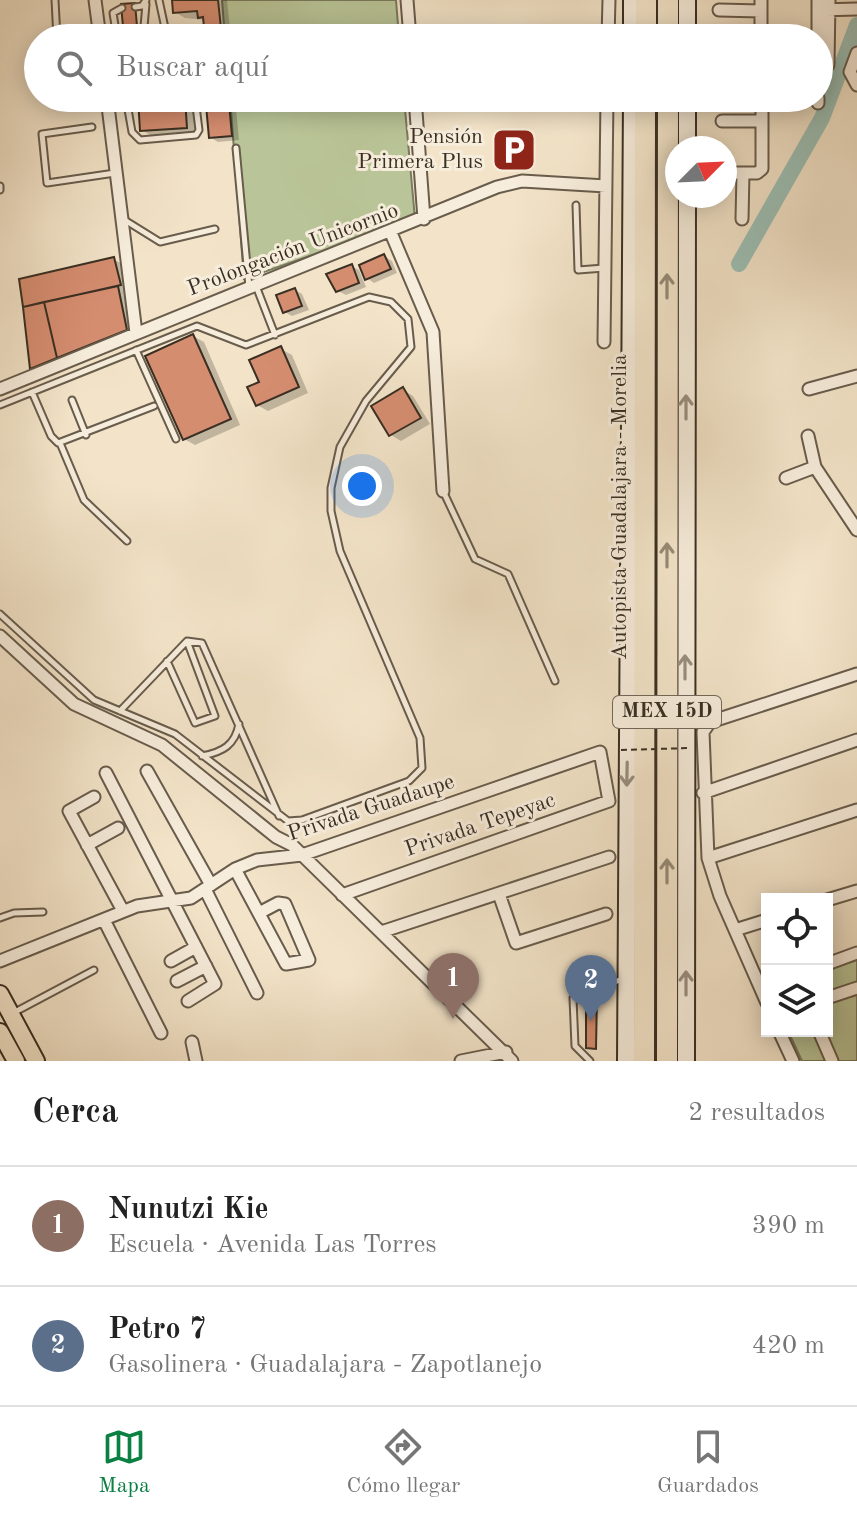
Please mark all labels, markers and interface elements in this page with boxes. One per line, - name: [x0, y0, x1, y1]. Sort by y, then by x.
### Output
- search box: [24, 24, 833, 112]
- icon: search: [52, 46, 96, 90]
- text: Buscar aquí: [116, 53, 268, 83]
- place label: Pensión Primera Plus: [357, 126, 483, 173]
- parking icon: Pensión Primera Plus: [490, 126, 538, 174]
- north arrow: [665, 136, 737, 208]
- street label: Prolongación Unicornio: [184, 200, 402, 300]
- one-way arrow: [659, 273, 675, 300]
- street label: Autopista Guadalajara - Morelia: [609, 354, 631, 660]
- one-way arrow: [678, 394, 694, 421]
- your location: [342, 466, 382, 506]
- one-way arrow: [659, 542, 675, 569]
- one-way arrow: [677, 654, 693, 681]
- road number: MEX 15D: [613, 696, 721, 728]
- one-way arrow: [619, 760, 634, 787]
- street label: Privada Guadaupe: [285, 771, 457, 845]
- street label: Privada Tepeyac: [402, 789, 558, 861]
- one-way arrow: [659, 858, 675, 885]
- map controls: [761, 893, 833, 1037]
- button: locate: [761, 893, 833, 965]
- pin: 1: [427, 953, 479, 1019]
- pin: 2: [565, 955, 617, 1021]
- button: layers: [761, 965, 833, 1037]
- one-way arrow: [678, 970, 694, 997]
- text: Cerca: [32, 1096, 118, 1130]
- text: 2 resultados: [688, 1100, 825, 1126]
- text: Nunutzi Kie: [108, 1195, 269, 1225]
- text: 1: [50, 1213, 66, 1239]
- text: 390 m: [752, 1213, 825, 1239]
- text: Escuela · Avenida Las Torres: [108, 1232, 437, 1258]
- text: Petro 7: [108, 1315, 207, 1345]
- text: 2: [50, 1333, 66, 1359]
- text: 420 m: [752, 1333, 825, 1359]
- text: Gasolinera · Guadalajara - Zapotlanejo: [108, 1352, 542, 1378]
- tab: Mapa: [98, 1425, 150, 1500]
- tab: Cómo llegar: [346, 1425, 460, 1500]
- tab: Guardados: [657, 1425, 759, 1500]

